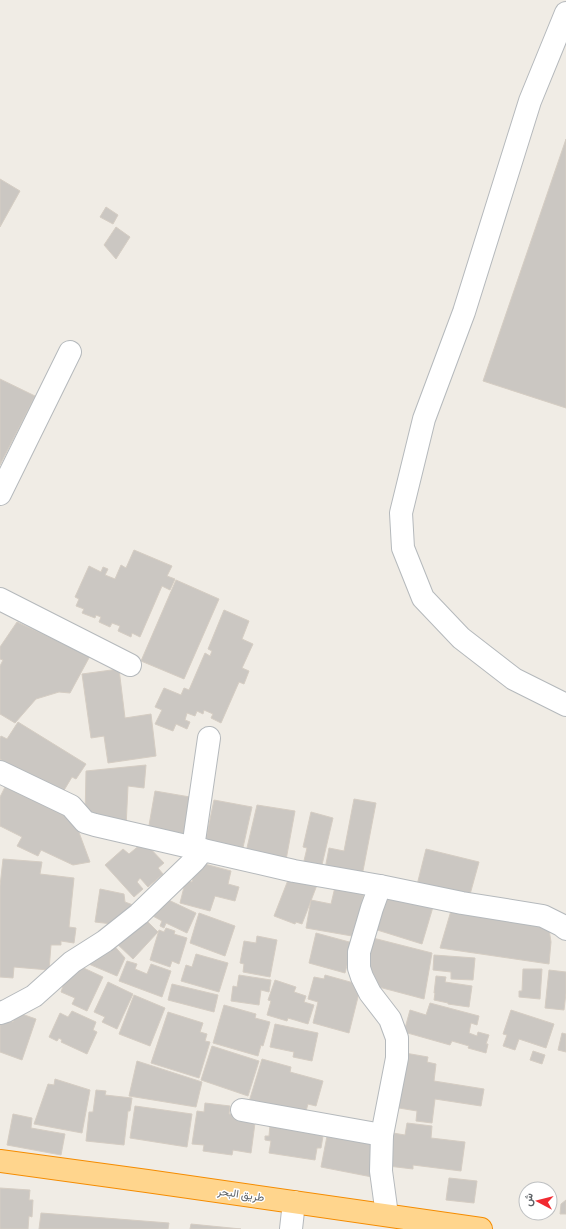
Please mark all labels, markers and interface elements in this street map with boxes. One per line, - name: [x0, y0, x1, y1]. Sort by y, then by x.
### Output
- north arrow: [518, 1181, 558, 1221]
- street label: طريق البحر: [216, 1183, 265, 1205]
- text: ش: [519, 1192, 537, 1207]

